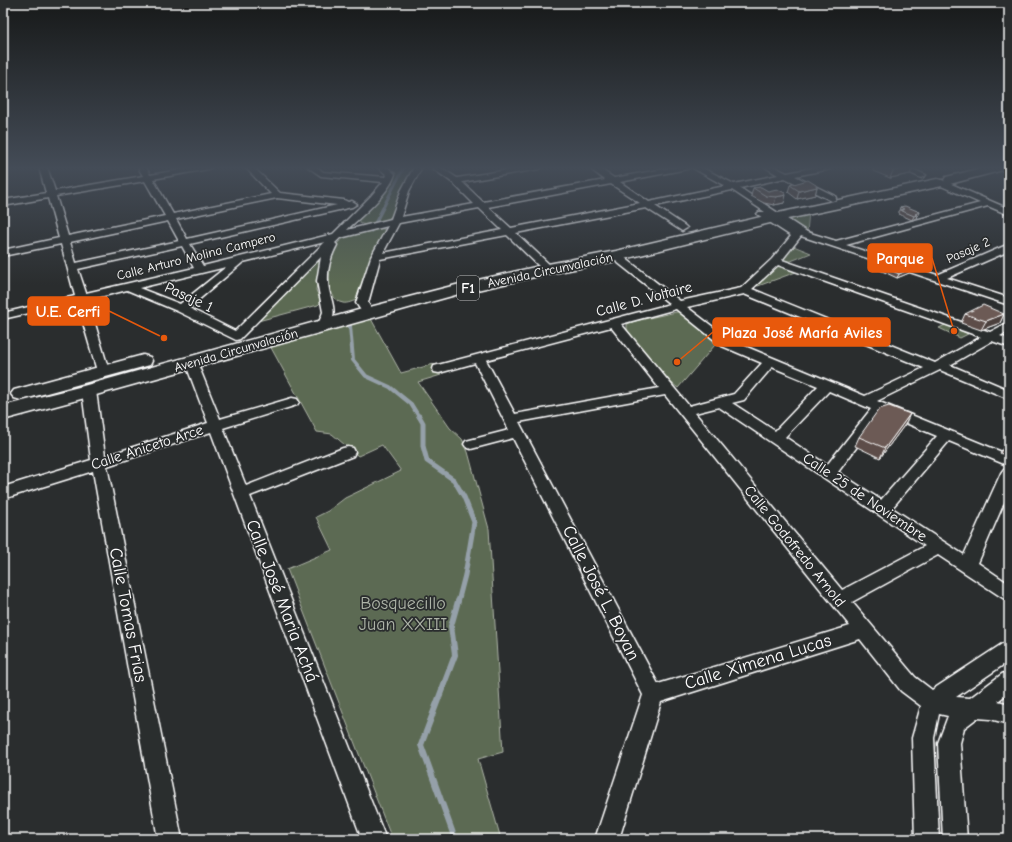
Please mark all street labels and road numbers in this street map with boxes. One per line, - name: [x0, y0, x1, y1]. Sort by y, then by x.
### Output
- street label: Calle Arturo Molina Campero: [115, 229, 277, 283]
- street label: Pasaje 2: [944, 234, 992, 266]
- street label: Avenida Circunvalación: [486, 249, 614, 291]
- road number: F1: [457, 276, 479, 300]
- street label: Calle D. Voltaire: [594, 277, 694, 320]
- street label: Pasaje 1: [162, 278, 216, 316]
- street label: Avenida Circunvalación: [172, 325, 300, 375]
- street label: Calle Aniceto Arce: [89, 420, 206, 474]
- street label: Calle 25 de Noviembre: [799, 449, 931, 546]
- street label: Calle Godofredo Arnold: [741, 482, 849, 610]
- street label: Calle José Maria Achá: [241, 517, 323, 685]
- street label: Calle José L. Boyan: [558, 522, 644, 664]
- street label: Calle Tomas Frias: [105, 546, 151, 684]
- street label: Calle Ximena Lucas: [682, 630, 834, 694]

